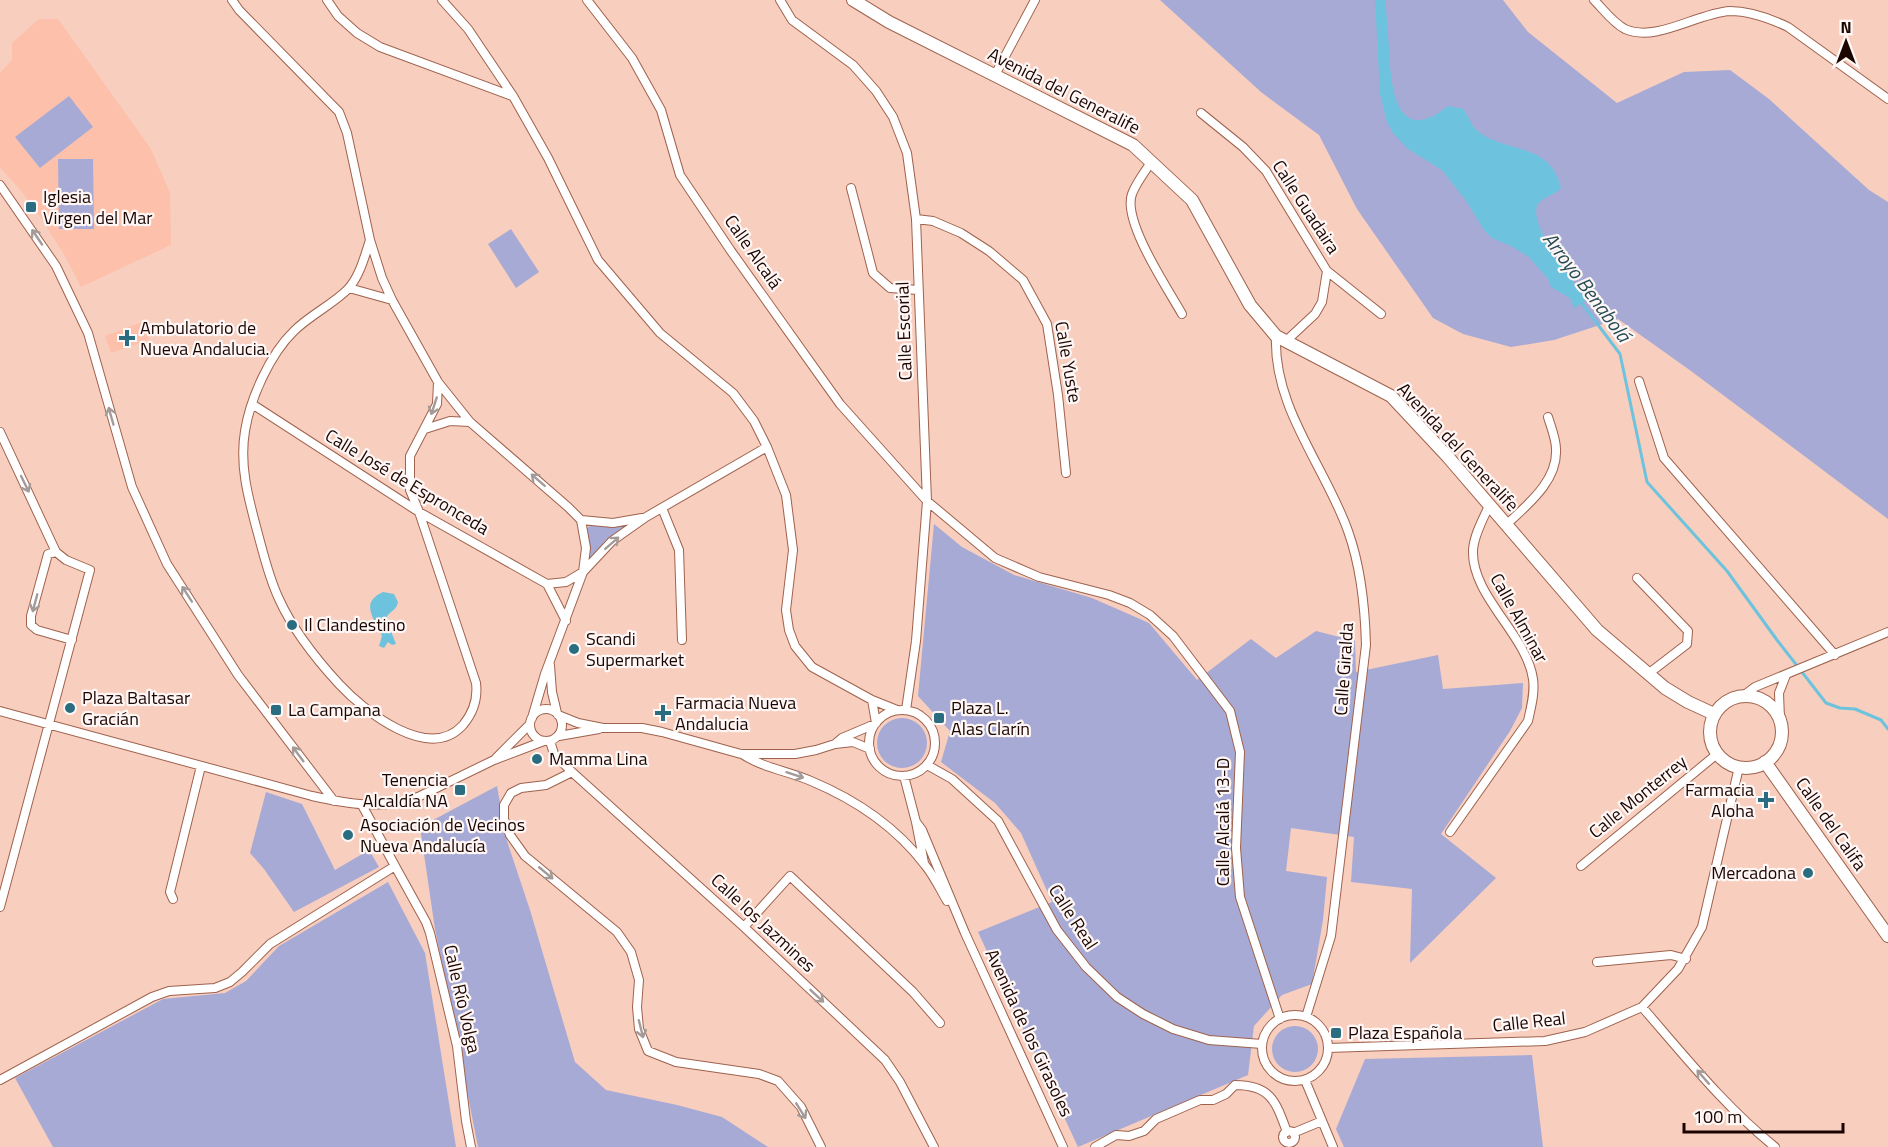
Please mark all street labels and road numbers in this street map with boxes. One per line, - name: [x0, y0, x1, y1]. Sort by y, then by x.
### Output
- street label: Avenida del Generalife: [983, 40, 1145, 141]
- street label: Calle Guadaira: [1266, 154, 1347, 259]
- street label: Calle Alcalá: [718, 209, 789, 294]
- street label: Calle Escorial: [888, 281, 919, 381]
- street label: Calle Yuste: [1048, 319, 1089, 405]
- street label: Avenida del Generalife: [1391, 376, 1526, 517]
- street label: Calle José de Espronceda: [320, 422, 494, 541]
- street label: Calle Alminar: [1484, 568, 1555, 668]
- street label: Calle Giralda: [1327, 622, 1360, 716]
- street label: Calle Monterrey: [1583, 748, 1693, 845]
- street label: Calle Alcalá 13-D: [1209, 758, 1236, 886]
- street label: Calle del Califa: [1789, 771, 1874, 876]
- street label: Calle los Jazmines: [705, 867, 822, 978]
- street label: Calle Real: [1042, 879, 1105, 955]
- street label: Calle Río Volga: [437, 942, 488, 1056]
- street label: Avenida de los Girasoles: [979, 944, 1080, 1121]
- street label: Calle Real: [1491, 1004, 1567, 1039]

